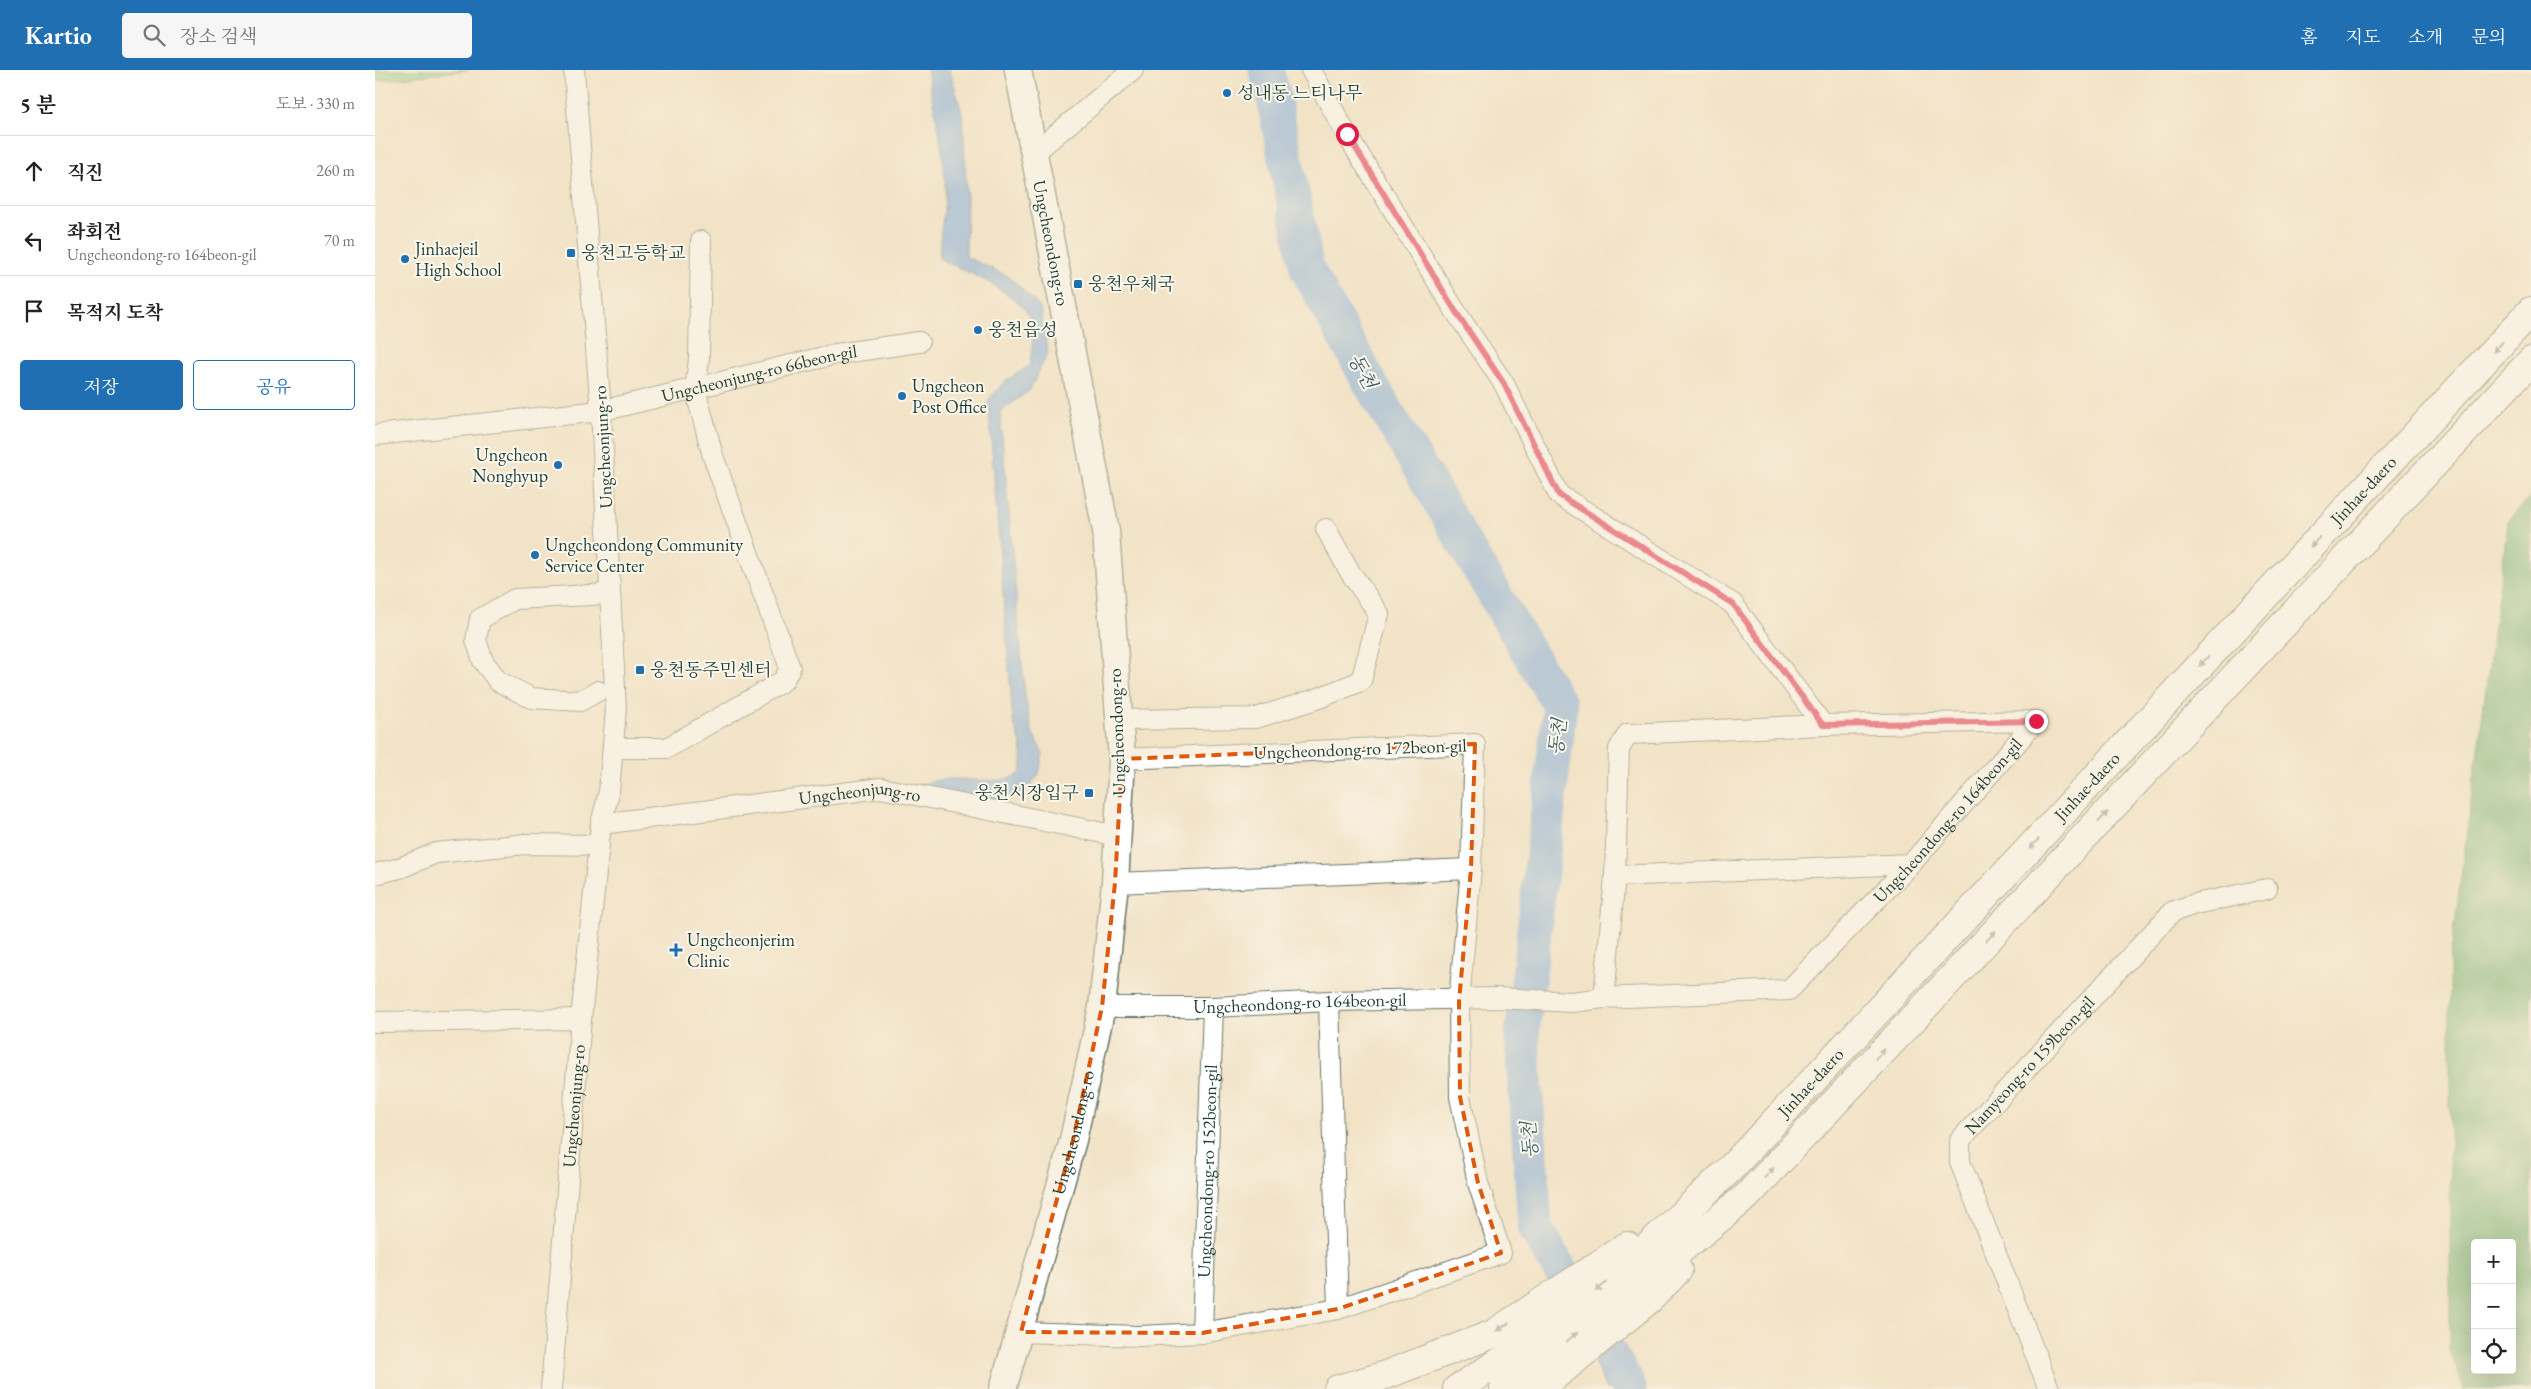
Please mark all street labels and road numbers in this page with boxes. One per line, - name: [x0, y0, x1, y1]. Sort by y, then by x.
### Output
- street label: Ungcheondong-ro: [1028, 178, 1075, 308]
- street label: Ungcheonjung-ro 66beon-gil: [659, 339, 858, 407]
- street label: Ungcheonjung-ro: [588, 385, 617, 509]
- street label: Jinhae-daero: [2324, 450, 2401, 531]
- street label: Ungcheondong-ro: [1103, 668, 1130, 796]
- street label: Ungcheondong-ro 172beon-gil: [1253, 733, 1467, 764]
- street label: Ungcheondong-ro 164beon-gil: [1868, 733, 2027, 907]
- street label: Jinhae-daero: [2047, 747, 2125, 827]
- street label: Ungcheonjung-ro: [797, 776, 923, 809]
- street label: Ungcheondong-ro 164beon-gil: [1193, 988, 1407, 1018]
- street label: Namyeong-ro 159beon-gil: [1959, 991, 2099, 1139]
- street label: Ungcheonjung-ro: [557, 1043, 590, 1168]
- street label: Jinhae-daero: [1771, 1043, 1849, 1123]
- street label: Ungcheondong-ro 152beon-gil: [1192, 1064, 1222, 1278]
- street label: Ungcheondong-ro: [1046, 1068, 1099, 1197]

